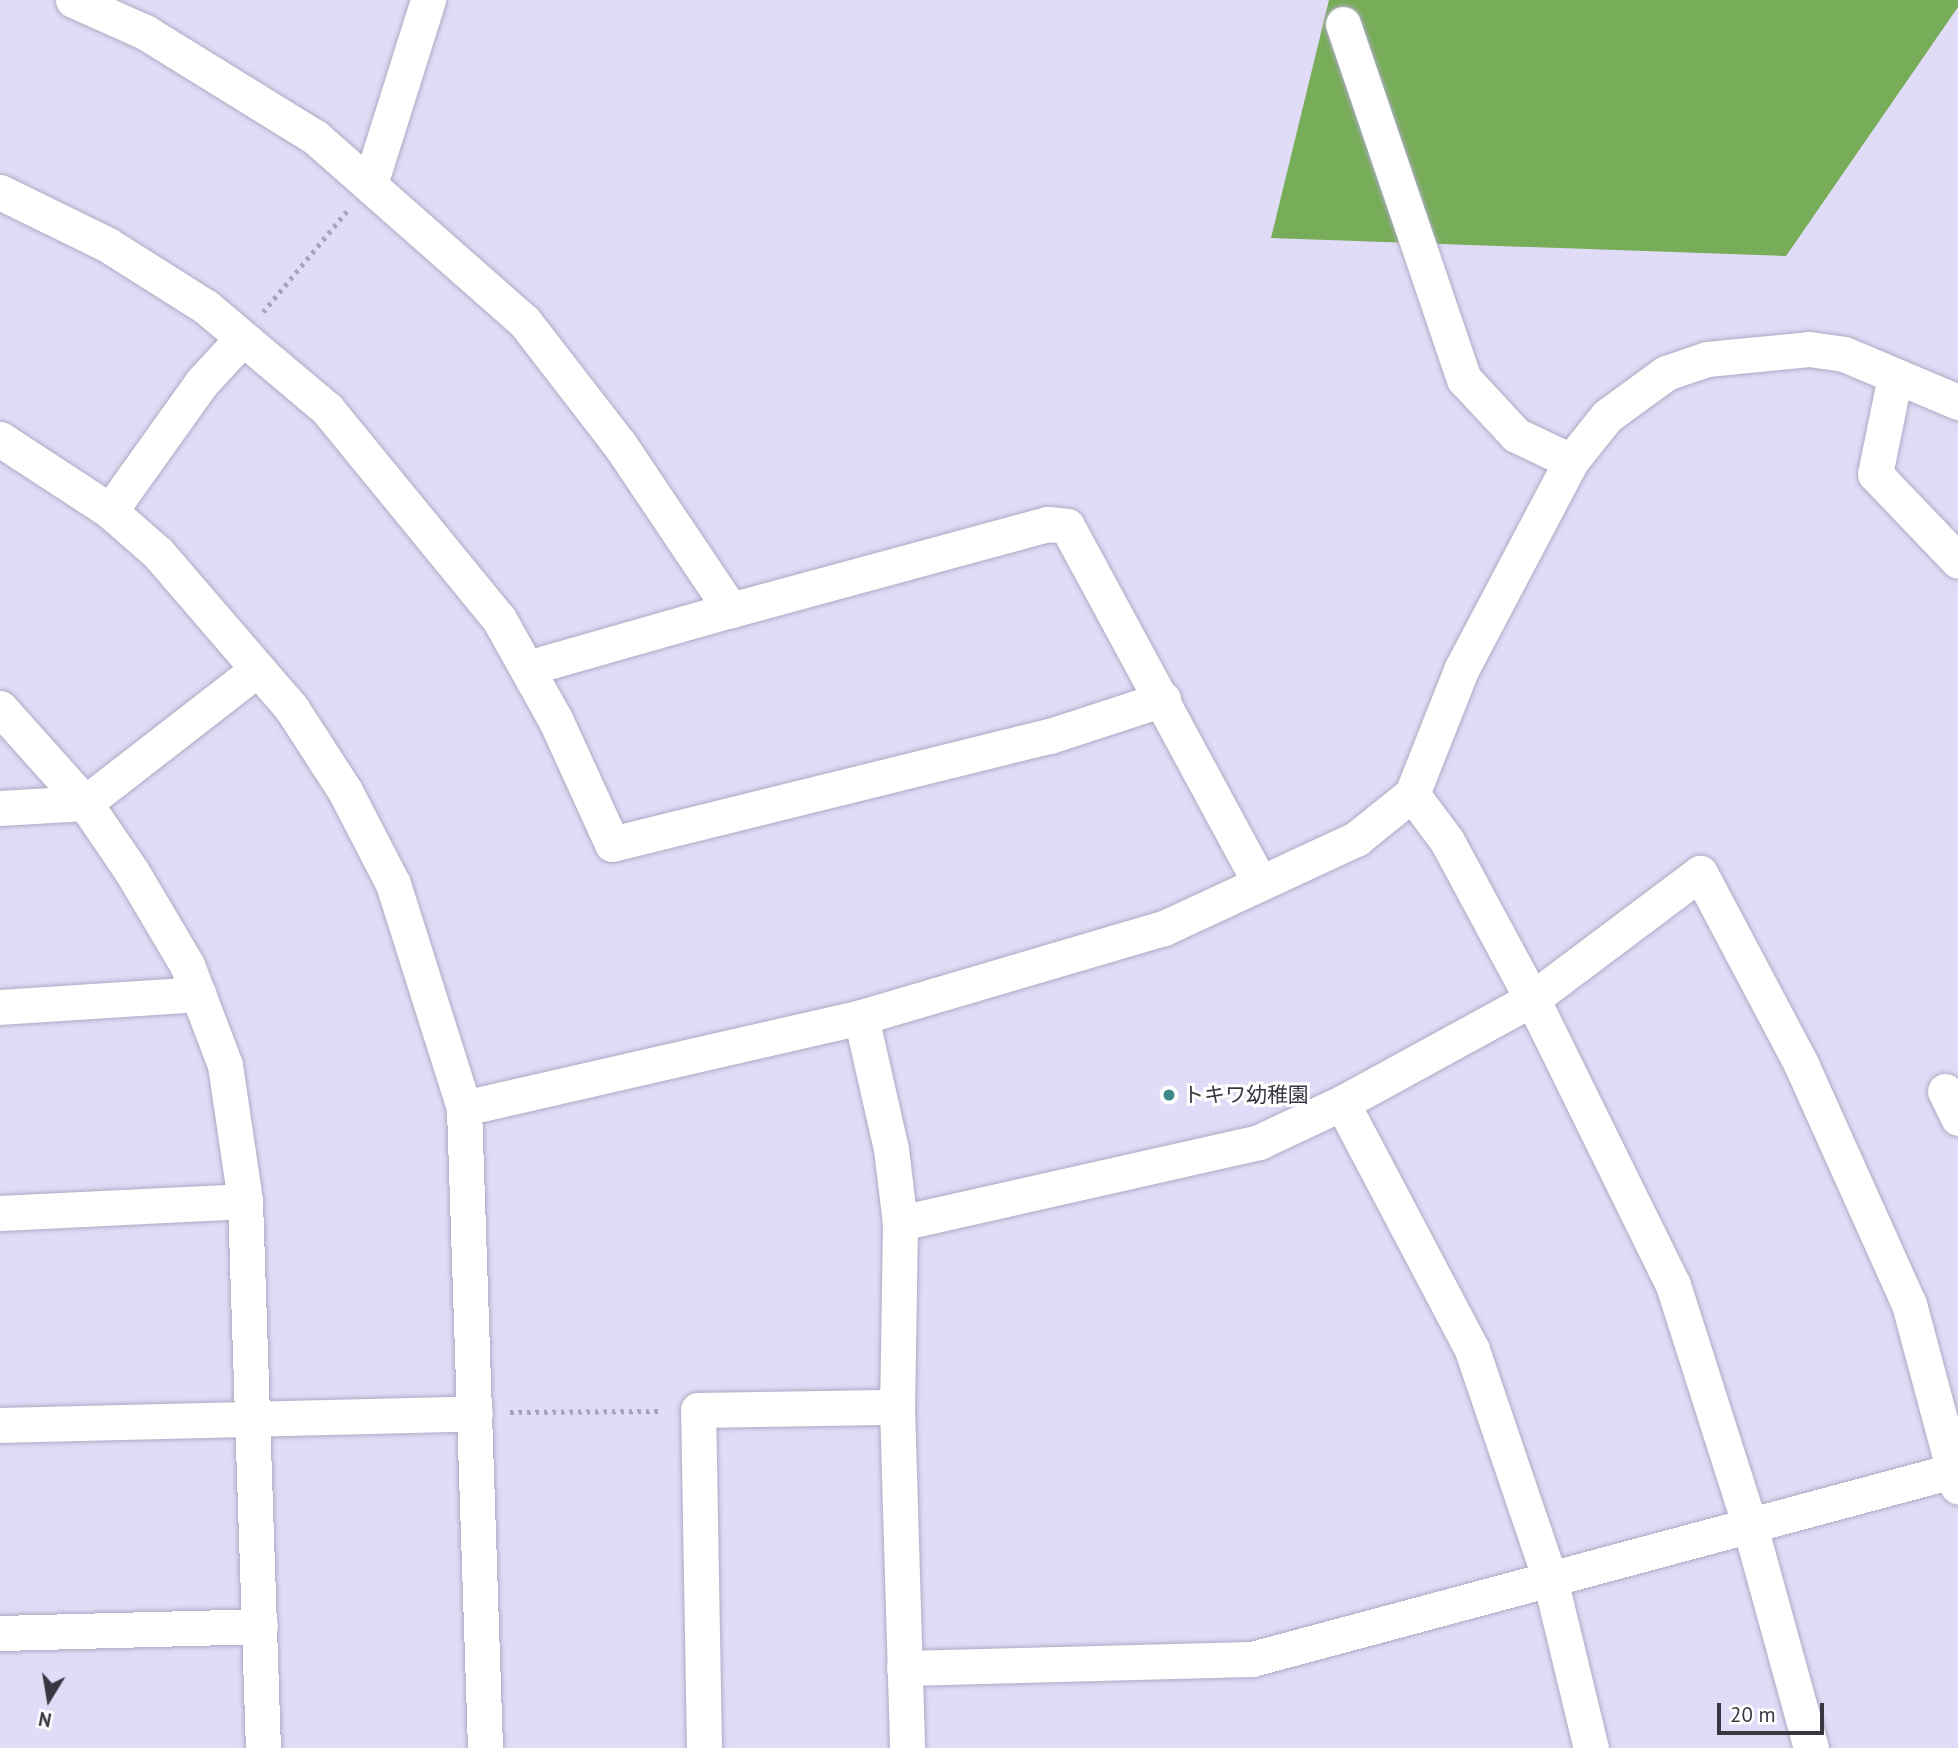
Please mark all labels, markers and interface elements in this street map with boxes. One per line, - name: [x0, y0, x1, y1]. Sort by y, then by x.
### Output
- place label: トキワ幼稚園: [1183, 1082, 1309, 1108]
- marker: トキワ幼稚園: [1161, 1087, 1177, 1103]
- north arrow: [14, 1664, 84, 1734]
- scale bar: [1720, 1688, 1827, 1732]
- text: 20 m: [1730, 1701, 1776, 1728]
- text: N: [37, 1707, 53, 1733]

